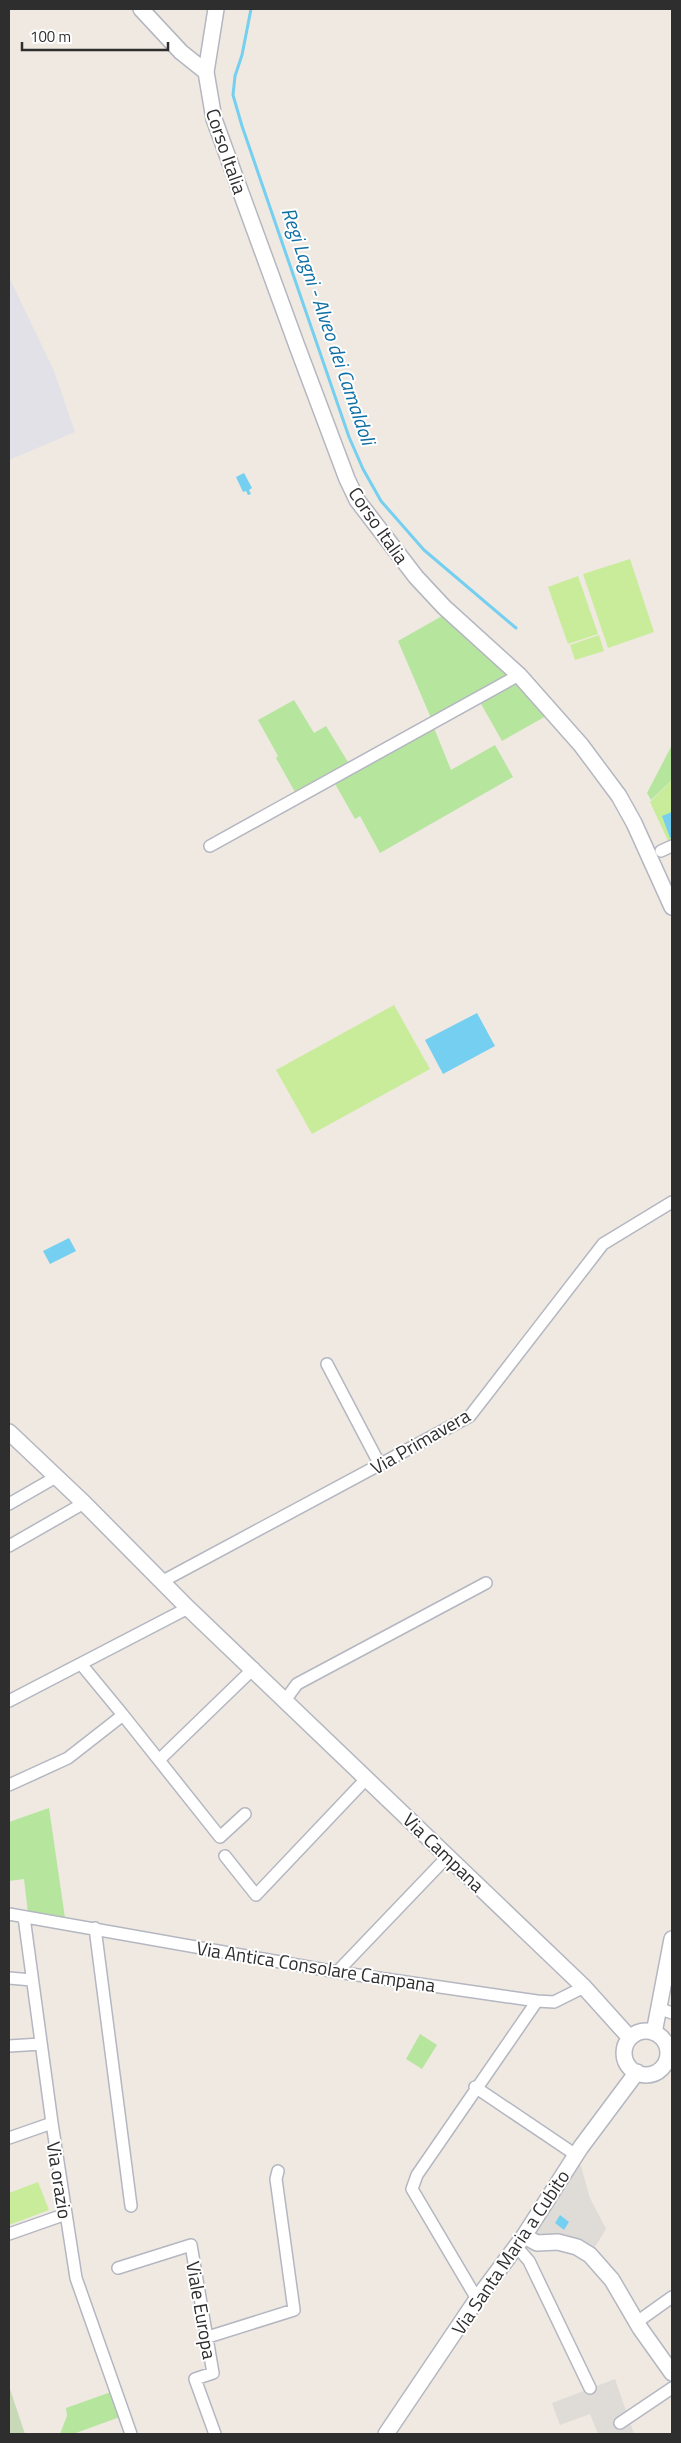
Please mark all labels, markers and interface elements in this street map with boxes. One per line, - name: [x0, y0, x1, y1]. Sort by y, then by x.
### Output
- scale bar: [22, 20, 169, 52]
- text: 100 m: [30, 25, 71, 48]
- street label: Corso Italia: [199, 104, 255, 198]
- water label: Regi Lagni - Alveo dei Camaldoli: [274, 203, 385, 452]
- street label: Corso Italia: [342, 480, 417, 570]
- street label: Via Primavera: [365, 1400, 476, 1481]
- street label: Via Campana: [397, 1805, 492, 1899]
- street label: Via Antica Consolare Campana: [194, 1933, 438, 1999]
- street label: Via orazio: [40, 2139, 80, 2221]
- street label: Via Santa Maria a Cubito: [444, 2164, 576, 2340]
- street label: Viale Europa: [179, 2259, 225, 2362]

